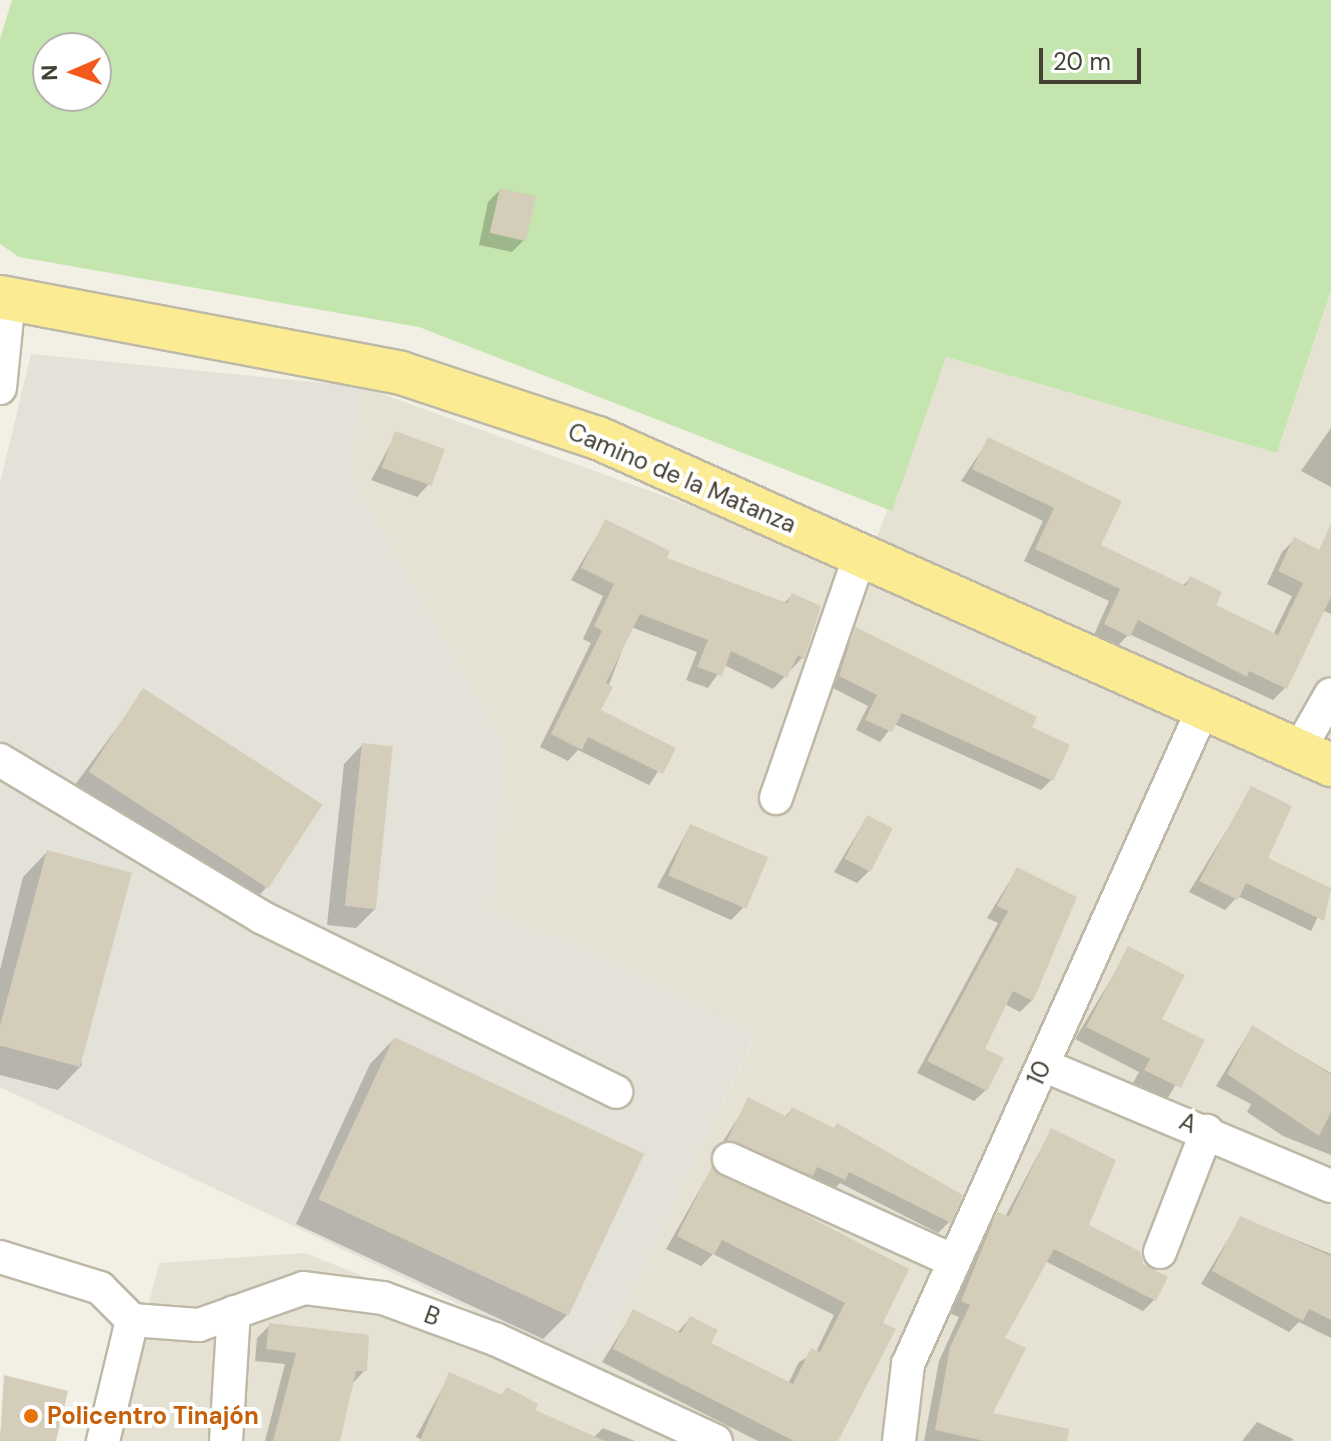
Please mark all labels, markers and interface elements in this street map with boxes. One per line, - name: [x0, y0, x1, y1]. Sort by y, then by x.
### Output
- north arrow: [32, 32, 112, 112]
- scale bar: [1043, 32, 1145, 82]
- text: 20 m: [1053, 46, 1111, 77]
- text: N: [35, 64, 64, 81]
- street label: Camino de la Matanza: [564, 417, 800, 539]
- street label: 10: [1021, 1056, 1057, 1090]
- street label: A: [1175, 1107, 1201, 1139]
- street label: B: [420, 1300, 444, 1332]
- place label: Policentro Tinajón: [47, 1402, 259, 1430]
- marker: Policentro Tinajón: [22, 1407, 40, 1425]

